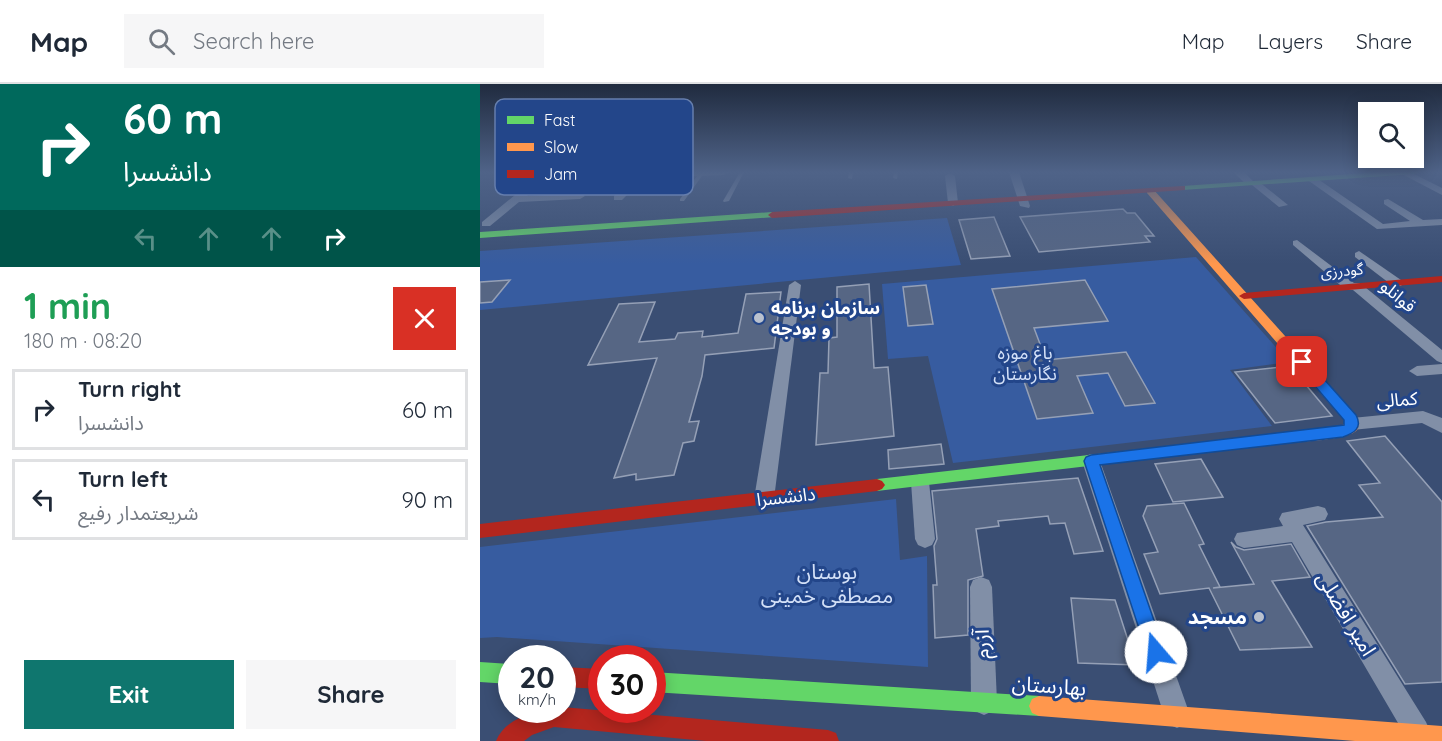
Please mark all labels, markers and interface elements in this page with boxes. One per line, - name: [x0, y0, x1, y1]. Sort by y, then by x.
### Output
- search box: [124, 14, 544, 68]
- text: Map: [30, 24, 88, 59]
- icon: search: [145, 25, 178, 58]
- text: Search here: [193, 27, 315, 55]
- text: Map: [1182, 28, 1225, 54]
- text: Layers: [1258, 28, 1323, 54]
- text: Share: [1356, 28, 1412, 54]
- text: 60 m: [123, 92, 223, 145]
- legend: [495, 99, 693, 195]
- map controls: [1358, 102, 1424, 168]
- button: search: [1358, 102, 1424, 168]
- icon: right: [24, 108, 102, 186]
- text: Fast: [544, 110, 575, 130]
- text: Slow: [544, 137, 578, 157]
- text: دانشسرا: [123, 154, 212, 188]
- text: Jam: [544, 164, 577, 184]
- icon: left: [129, 222, 162, 255]
- icon: ahead: [192, 222, 225, 255]
- icon: ahead: [255, 222, 288, 255]
- icon: right: [318, 222, 351, 255]
- street label: گودرزی: [1320, 259, 1365, 282]
- street label: قوانلو: [1376, 274, 1421, 317]
- text: 1 min: [24, 283, 111, 328]
- button: close: [393, 287, 456, 350]
- place label: سازمان برنامه و بودجه: [771, 296, 880, 340]
- marker: سازمان برنامه و بودجه: [752, 311, 766, 325]
- text: 180 m · 08:20: [24, 328, 142, 353]
- pin: [1276, 336, 1327, 387]
- park label: باغ موزه نگارستان: [993, 341, 1057, 385]
- icon: arrive: [1285, 345, 1318, 378]
- text: Turn right: [78, 375, 182, 403]
- street label: کمالی: [1376, 387, 1419, 412]
- icon: right: [27, 393, 60, 426]
- text: 60 m: [402, 396, 453, 424]
- text: دانشسرا: [78, 410, 144, 435]
- text: Turn left: [78, 465, 168, 493]
- street label: دانشسرا: [755, 482, 817, 511]
- icon: left: [27, 483, 60, 516]
- text: 90 m: [402, 486, 453, 514]
- text: شریعتمدار رفیع: [78, 500, 198, 525]
- park label: بوستان مصطفی خمینی: [761, 558, 893, 608]
- street label: امیر افضلی: [1312, 567, 1382, 660]
- place label: مسجد: [1188, 603, 1247, 629]
- marker: مسجد: [1252, 610, 1266, 624]
- position arrow: [1124, 620, 1188, 684]
- street label: آزرم: [968, 628, 998, 659]
- speed limit sign: 30: [588, 645, 666, 723]
- text: 20: [519, 658, 555, 696]
- button: Exit: [24, 660, 234, 729]
- button: Share: [246, 660, 456, 729]
- street label: بهارستان: [1011, 669, 1087, 701]
- text: km/h: [518, 690, 556, 709]

